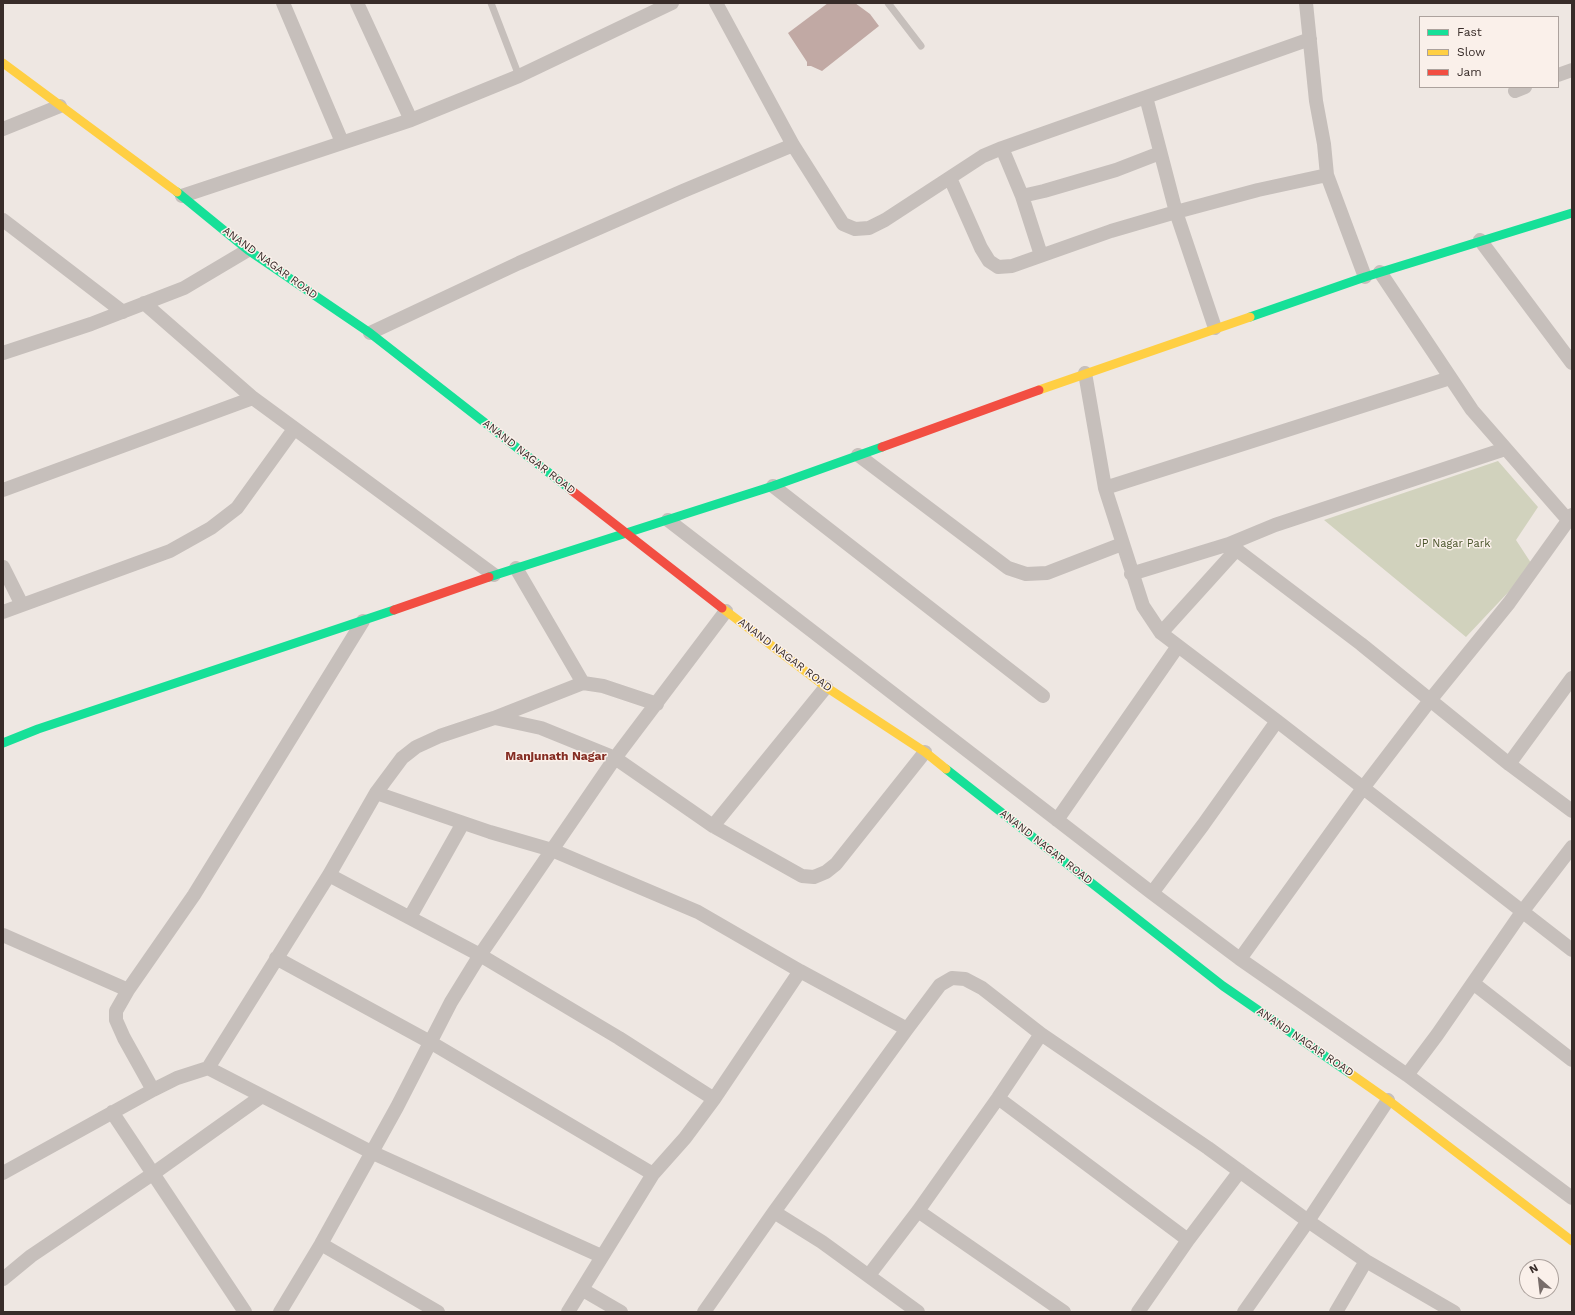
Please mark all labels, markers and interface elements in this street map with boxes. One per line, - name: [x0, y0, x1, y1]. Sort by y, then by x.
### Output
- legend: [1419, 16, 1559, 88]
- text: Fast: [1457, 25, 1482, 39]
- text: Slow: [1457, 45, 1485, 59]
- text: Jam: [1457, 65, 1482, 79]
- street label: ANAND NAGAR ROAD: [220, 224, 320, 302]
- street label: ANAND NAGAR ROAD: [480, 417, 578, 497]
- park label: JP Nagar Park: [1416, 537, 1490, 551]
- street label: ANAND NAGAR ROAD: [735, 615, 835, 695]
- district label: Manjunath Nagar: [505, 749, 607, 763]
- street label: ANAND NAGAR ROAD: [997, 807, 1095, 887]
- street label: ANAND NAGAR ROAD: [1254, 1005, 1356, 1079]
- north arrow: [1519, 1259, 1559, 1299]
- text: N: [1527, 1261, 1540, 1276]

